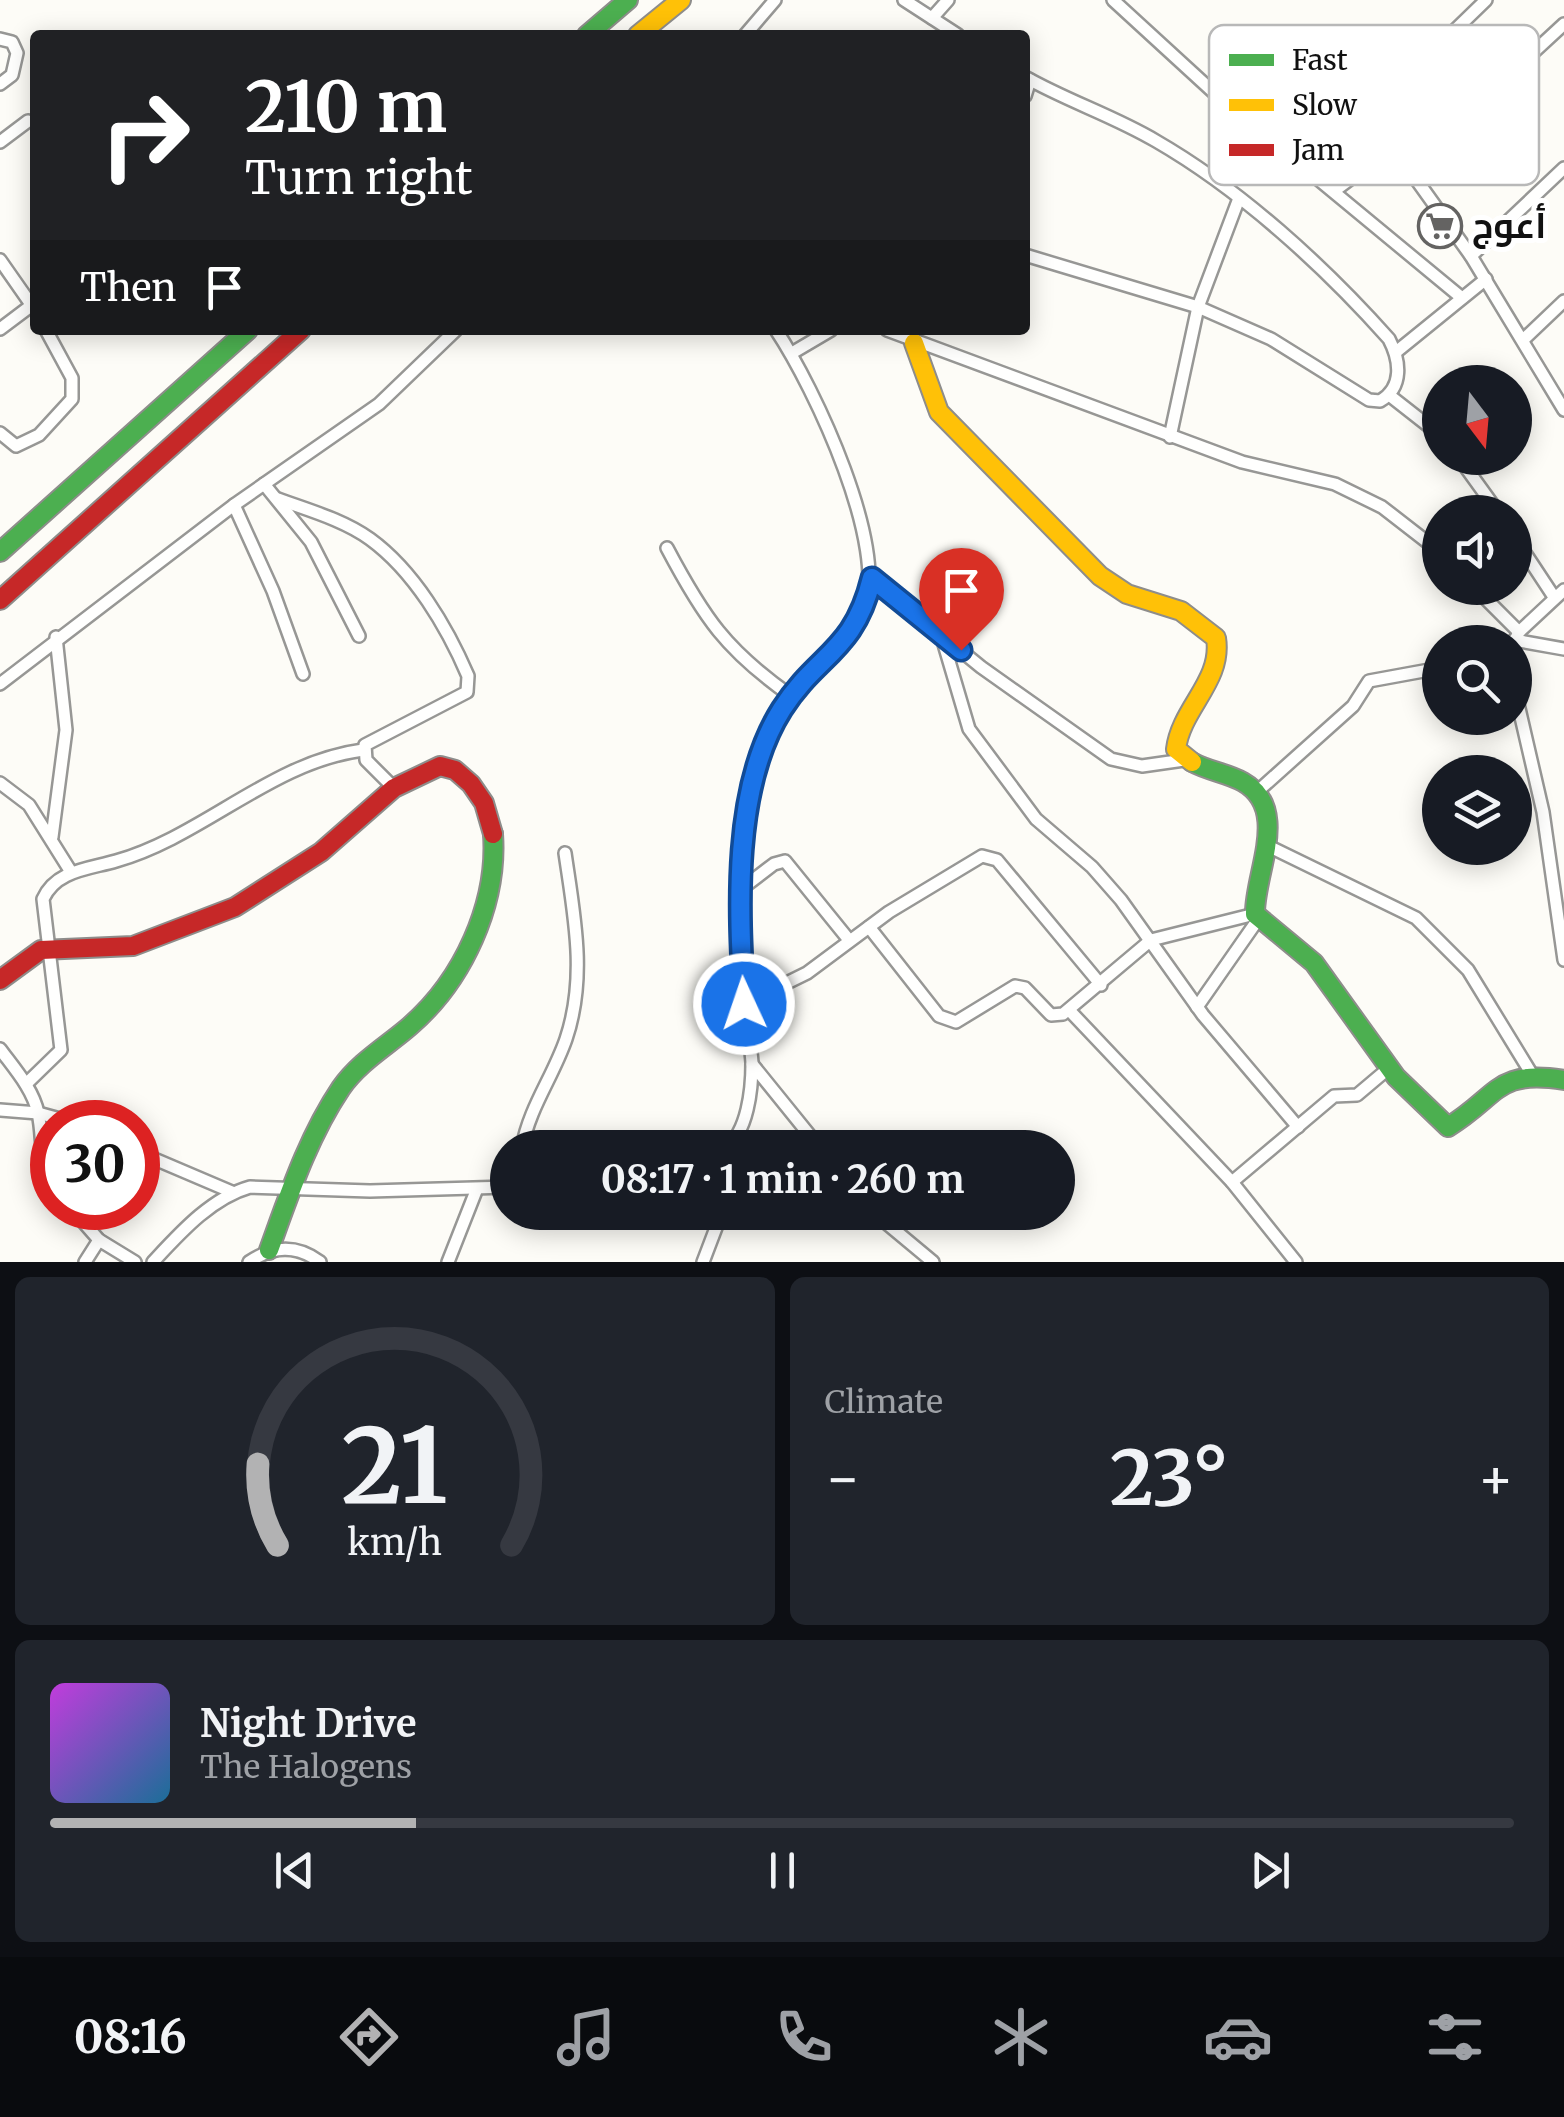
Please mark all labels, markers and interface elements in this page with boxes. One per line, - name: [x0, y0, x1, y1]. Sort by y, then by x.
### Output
- legend: [1209, 25, 1539, 185]
- text: Fast: [1292, 42, 1348, 78]
- text: 210 m: [245, 63, 447, 151]
- icon: right: [80, 70, 210, 200]
- text: Slow: [1292, 87, 1357, 123]
- text: Jam: [1291, 132, 1345, 168]
- text: Turn right: [245, 150, 473, 206]
- supermarket icon: أعوج: [1417, 203, 1463, 249]
- place label: أعوج: [1472, 203, 1546, 250]
- icon: arrive: [197, 260, 252, 315]
- text: Then: [80, 264, 177, 311]
- north arrow: [1422, 365, 1532, 475]
- map controls: [1422, 365, 1532, 865]
- button: sound: [1422, 495, 1532, 605]
- pin: [919, 548, 1004, 651]
- icon: arrive: [934, 563, 989, 618]
- button: search: [1422, 625, 1532, 735]
- button: layers: [1422, 755, 1532, 865]
- position arrow: [692, 952, 796, 1056]
- speed limit sign: 30: [30, 1100, 160, 1230]
- text: 08:17 · 1 min · 260 m: [601, 1156, 964, 1203]
- text: Climate: [825, 1382, 943, 1422]
- text: 21: [342, 1401, 448, 1531]
- text: 23°: [1110, 1431, 1229, 1525]
- text: −: [825, 1444, 861, 1513]
- text: +: [1477, 1444, 1514, 1513]
- text: km/h: [347, 1520, 442, 1565]
- text: Night Drive: [200, 1700, 417, 1747]
- text: The Halogens: [200, 1747, 412, 1787]
- icon: previous: [267, 1843, 322, 1898]
- icon: pause: [755, 1843, 810, 1898]
- icon: next: [1243, 1843, 1298, 1898]
- icon: directions: [334, 2002, 404, 2072]
- icon: music: [551, 2002, 621, 2072]
- icon: phone: [769, 2002, 839, 2072]
- icon: climate: [986, 2002, 1056, 2072]
- icon: car: [1203, 2002, 1273, 2072]
- icon: filters: [1420, 2002, 1490, 2072]
- text: 08:16: [74, 2009, 187, 2065]

